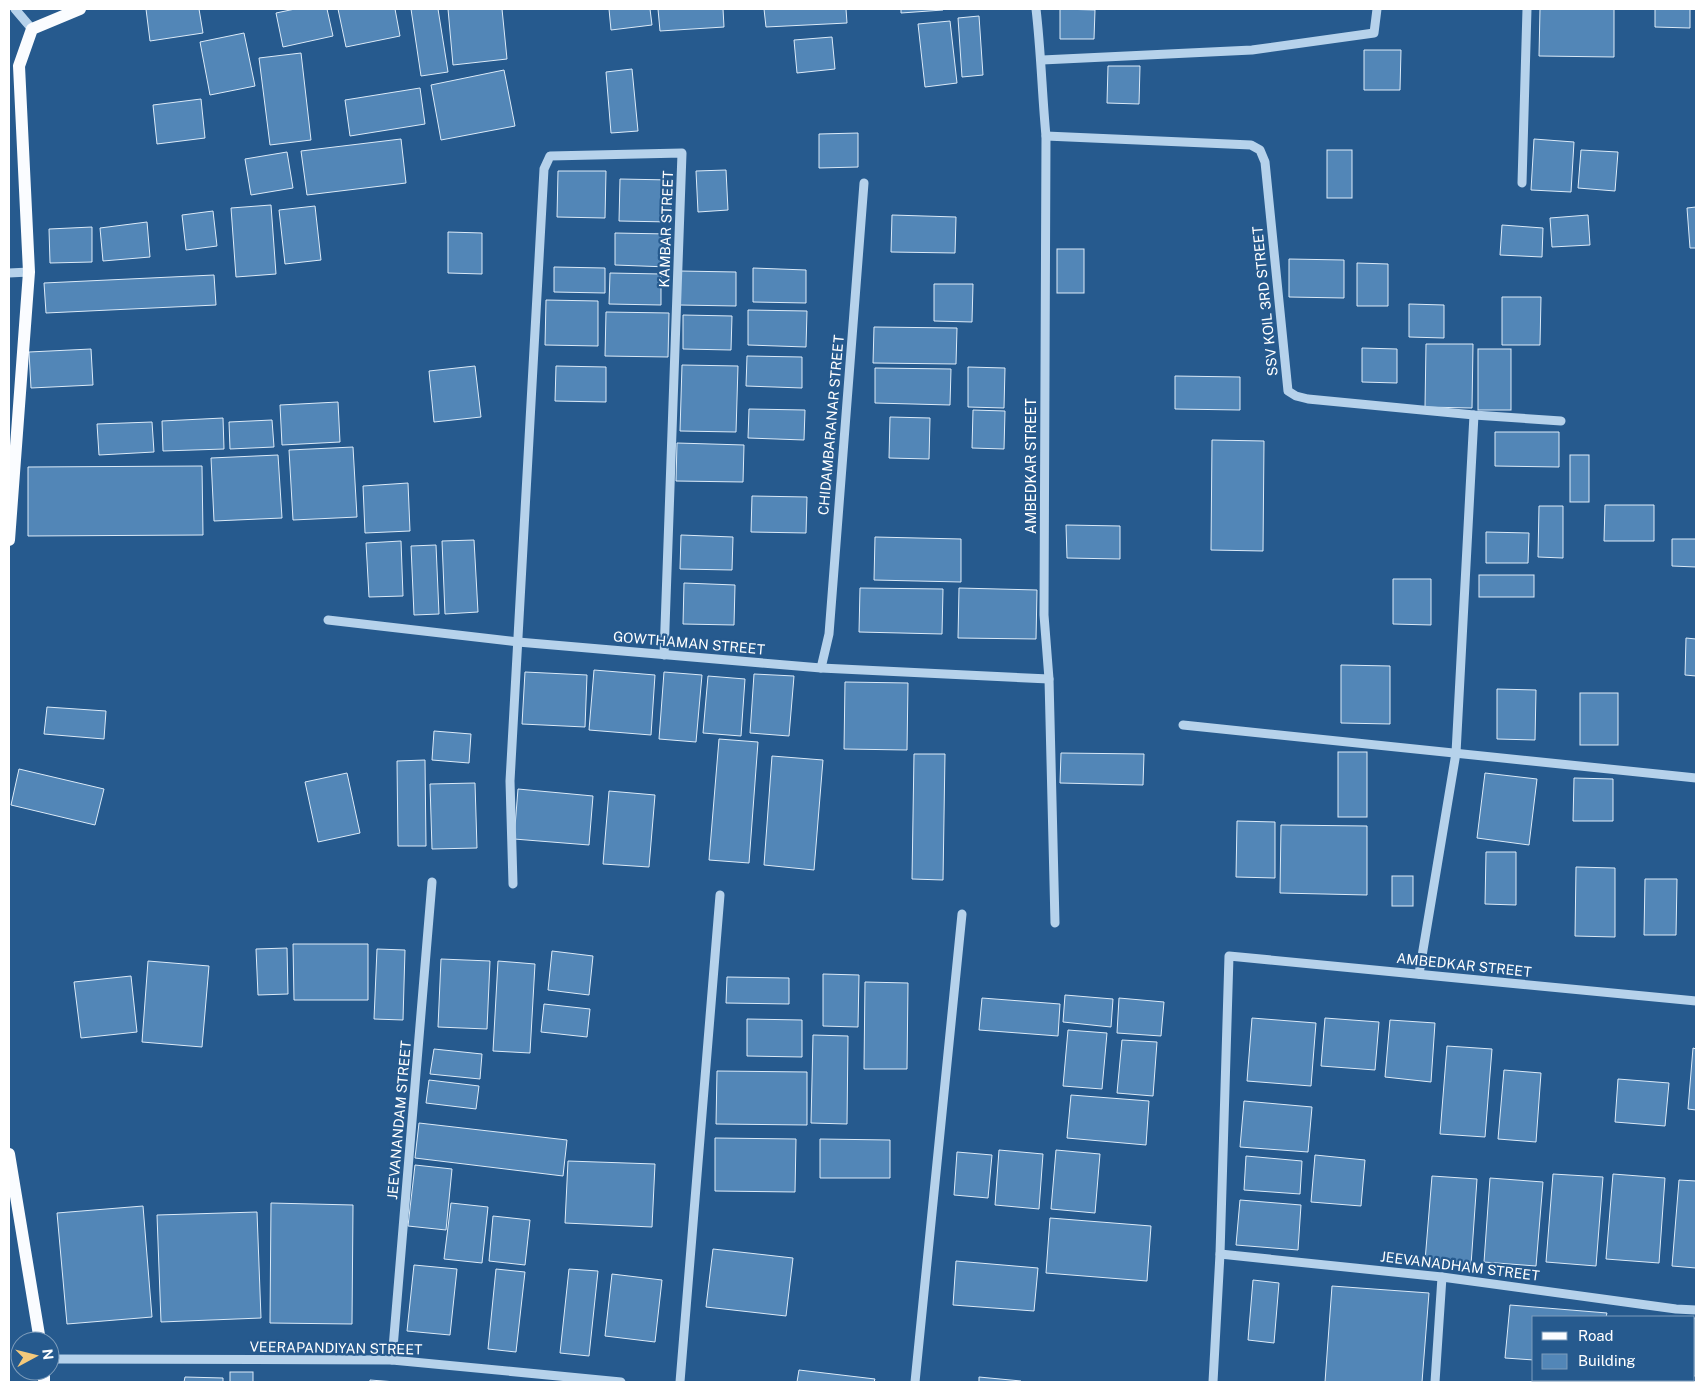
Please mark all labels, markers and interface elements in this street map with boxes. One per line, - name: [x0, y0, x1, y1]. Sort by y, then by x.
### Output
- street label: KAMBAR STREET: [656, 170, 676, 288]
- street label: SSV KOIL 3RD STREET: [1249, 225, 1281, 377]
- street label: CHIDAMBARANAR STREET: [815, 334, 847, 516]
- street label: AMBEDKAR STREET: [1023, 398, 1039, 534]
- street label: GOWTHAMAN STREET: [612, 628, 766, 658]
- street label: AMBEDKAR STREET: [1396, 950, 1532, 980]
- street label: JEEVANANDAM STREET: [384, 1040, 414, 1200]
- street label: JEEVANADHAM STREET: [1379, 1248, 1541, 1284]
- legend: [1532, 1316, 1695, 1381]
- text: Road: [1578, 1327, 1614, 1344]
- north arrow: [10, 1331, 60, 1381]
- street label: VEERAPANDIYAN STREET: [249, 1338, 423, 1358]
- text: N: [39, 1348, 57, 1361]
- text: Building: [1578, 1352, 1636, 1369]

